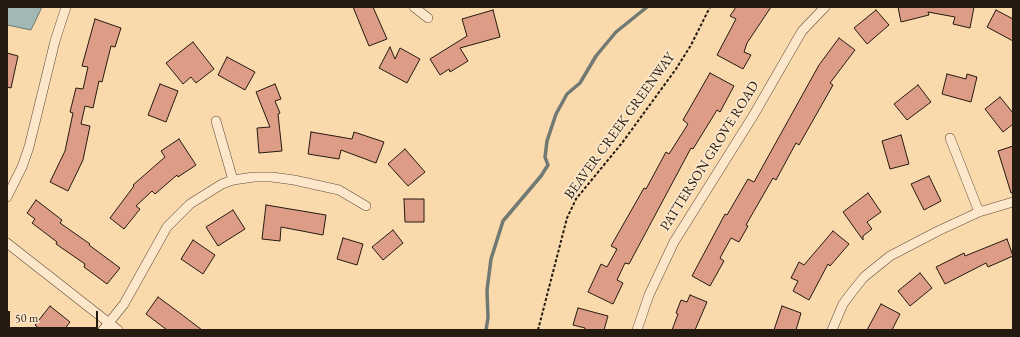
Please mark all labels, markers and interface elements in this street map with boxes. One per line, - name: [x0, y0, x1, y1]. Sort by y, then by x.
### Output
- street label: BEAVER CREEK GREENWAY: [561, 50, 679, 202]
- street label: PATTERSON GROVE ROAD: [657, 78, 763, 234]
- scale bar: [10, 303, 100, 329]
- text: 50 m: [15, 310, 38, 326]

